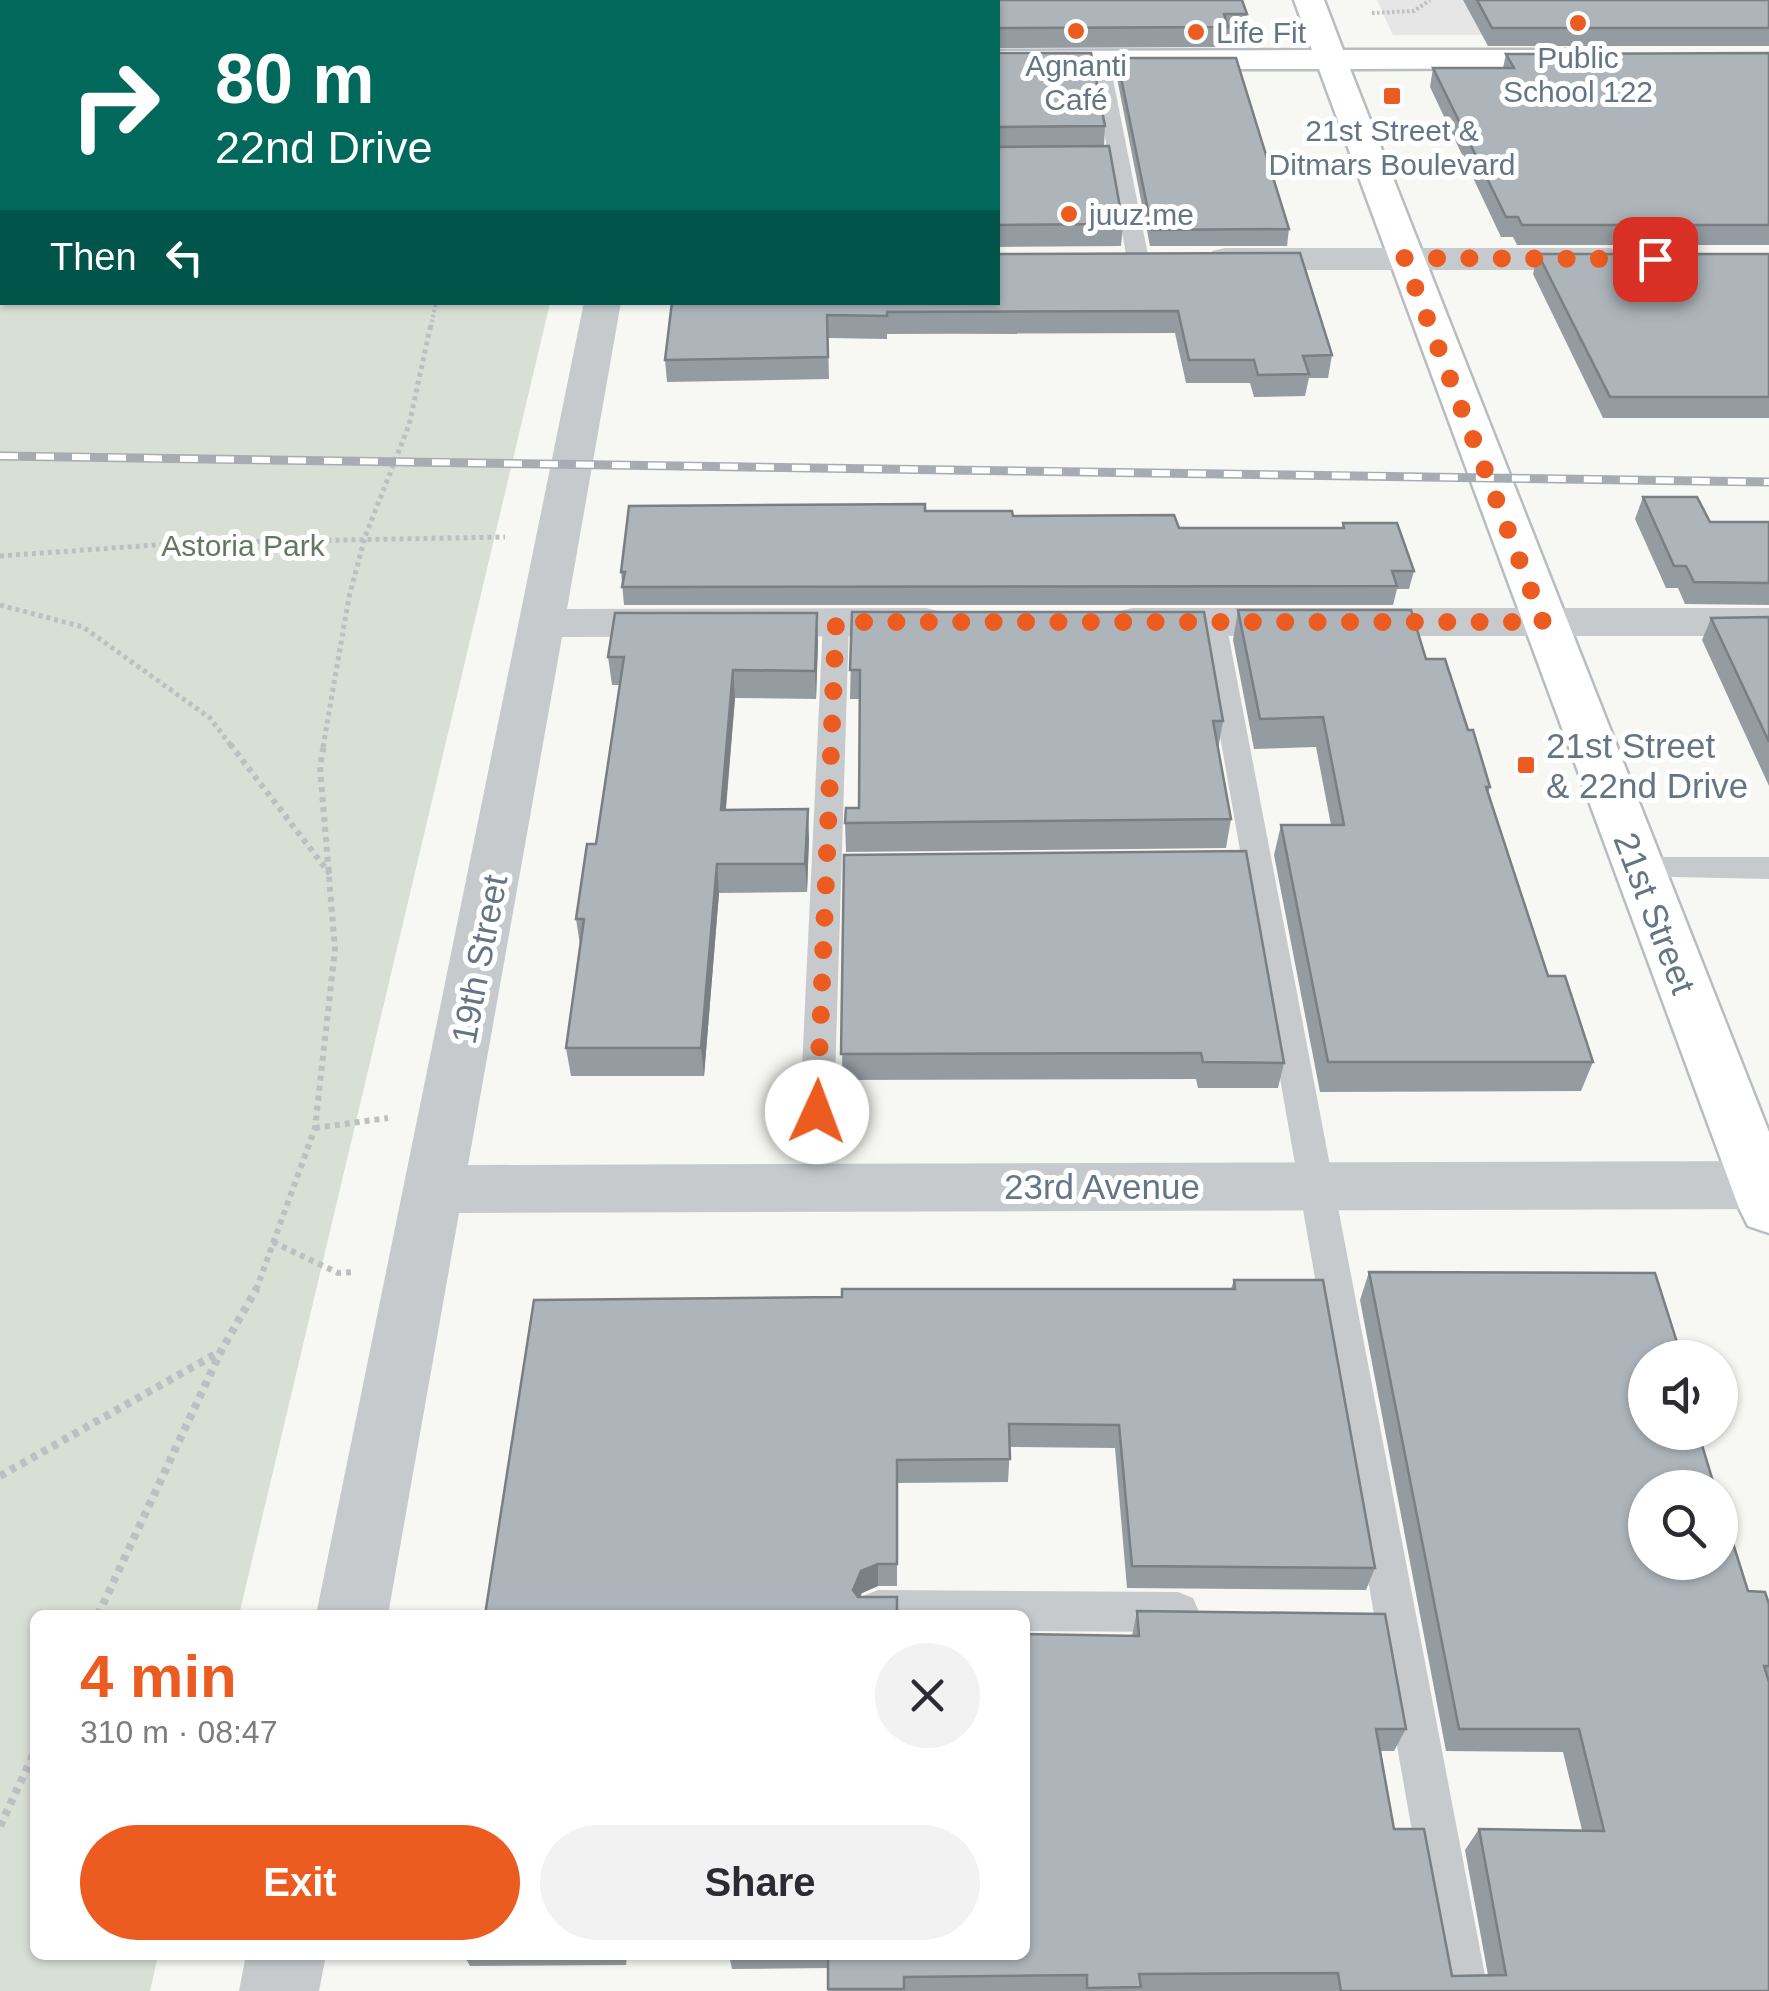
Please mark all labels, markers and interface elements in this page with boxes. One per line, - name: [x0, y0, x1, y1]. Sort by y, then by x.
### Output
- marker: Public School 122: [1567, 12, 1589, 34]
- place label: Life Fit: [1216, 16, 1307, 49]
- marker: Agnanti Café: [1065, 20, 1087, 42]
- marker: Life Fit: [1185, 21, 1207, 43]
- icon: right: [50, 40, 180, 170]
- text: 80 m: [215, 40, 375, 118]
- place label: Public School 122: [1503, 41, 1653, 108]
- place label: Agnanti Café: [1025, 49, 1127, 116]
- marker: 21st Street & Ditmars Boulevard: [1381, 85, 1403, 107]
- place label: 21st Street & Ditmars Boulevard: [1269, 114, 1515, 181]
- text: 22nd Drive: [215, 122, 433, 173]
- place label: juuz.me: [1088, 198, 1194, 231]
- marker: juuz.me: [1058, 203, 1080, 225]
- pin: [1613, 217, 1698, 302]
- icon: left: [157, 230, 212, 285]
- icon: arrive: [1628, 232, 1683, 287]
- text: Then: [50, 236, 137, 278]
- park label: Astoria Park: [161, 529, 326, 562]
- place label: 21st Street & 22nd Drive: [1546, 726, 1748, 805]
- marker: 21st Street & 22nd Drive: [1515, 754, 1537, 776]
- street label: 21st Street: [1606, 827, 1704, 999]
- street label: 19th Street: [444, 871, 515, 1047]
- position arrow: [765, 1060, 869, 1164]
- street label: 23rd Avenue: [1004, 1167, 1200, 1206]
- map controls: [1628, 1340, 1738, 1580]
- button: sound: [1628, 1340, 1738, 1450]
- button: search: [1628, 1470, 1738, 1580]
- text: 4 min: [80, 1643, 237, 1710]
- button: close: [875, 1643, 980, 1748]
- text: 310 m · 08:47: [80, 1714, 277, 1750]
- button: Exit: [80, 1825, 520, 1940]
- button: Share: [540, 1825, 980, 1940]

